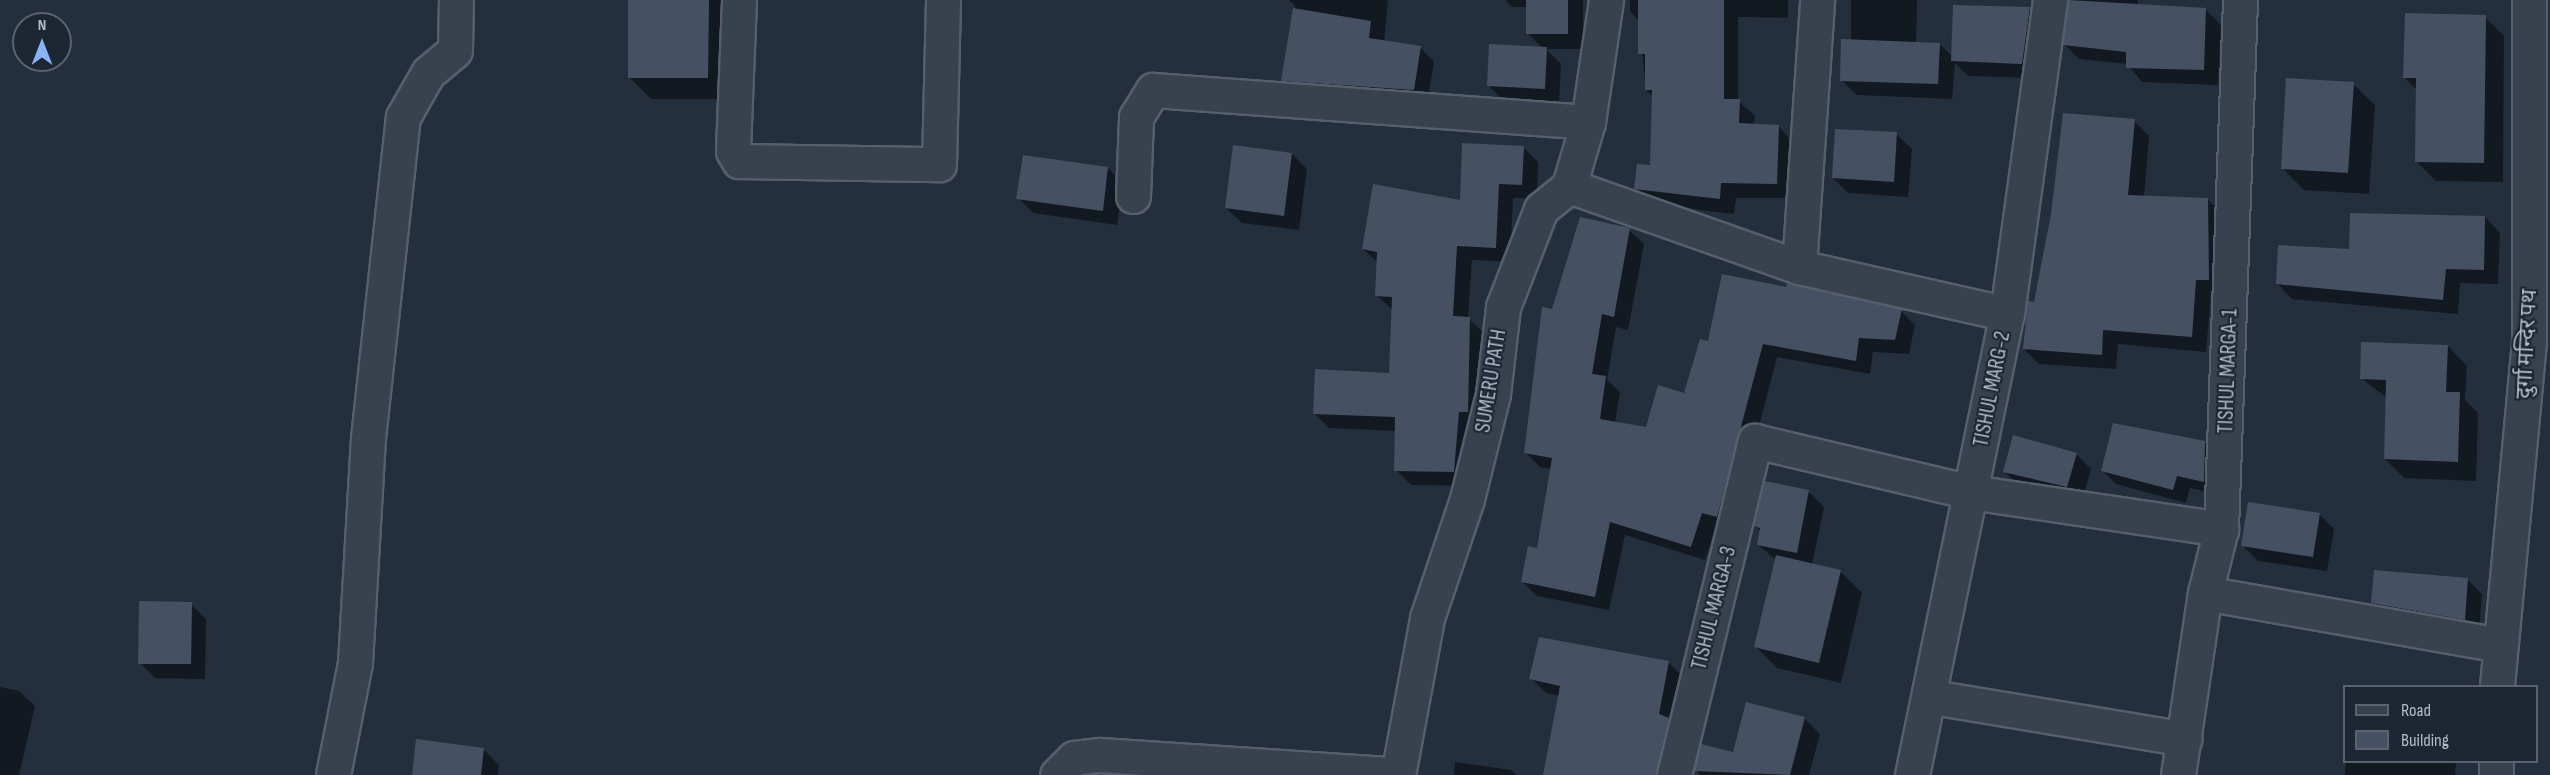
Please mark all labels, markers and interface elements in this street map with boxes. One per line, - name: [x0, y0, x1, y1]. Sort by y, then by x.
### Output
- north arrow: [12, 12, 72, 72]
- text: N: [38, 16, 46, 35]
- street label: दुर्गा मन्दिर पथ: [2511, 289, 2543, 399]
- street label: TISHUL MARGA-1: [2213, 308, 2243, 434]
- street label: SUMERU PATH: [1470, 327, 1512, 435]
- street label: TISHUL MARG-2: [1968, 329, 2016, 449]
- street label: TISHUL MARGA-3: [1686, 544, 1742, 672]
- legend: [2343, 685, 2538, 763]
- text: Road: [2401, 700, 2431, 721]
- text: Building: [2401, 730, 2449, 751]

